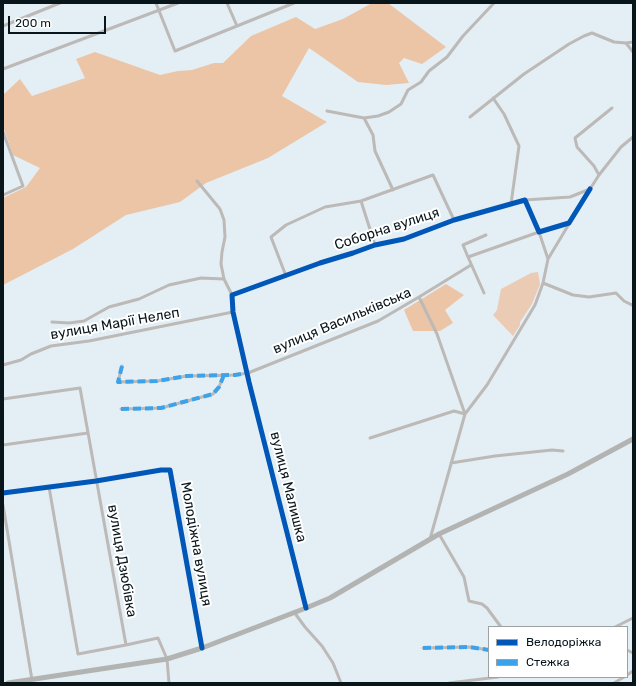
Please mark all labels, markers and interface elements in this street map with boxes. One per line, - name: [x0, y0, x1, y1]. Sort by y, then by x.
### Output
- scale bar: [10, 8, 108, 34]
- text: 200 m: [15, 16, 51, 30]
- street label: Соборна вулиця: [332, 204, 442, 254]
- street label: вулиця Васильківська: [270, 284, 414, 358]
- street label: вулиця Марії Нелеп: [49, 304, 181, 344]
- street label: вулиця Малишка: [266, 430, 310, 544]
- street label: Молодіжна вулиця: [177, 481, 215, 607]
- street label: вулиця Дзюбівка: [104, 503, 140, 619]
- legend: [488, 626, 628, 678]
- text: Велодоріжка: [526, 635, 601, 649]
- text: Стежка: [526, 655, 570, 669]

